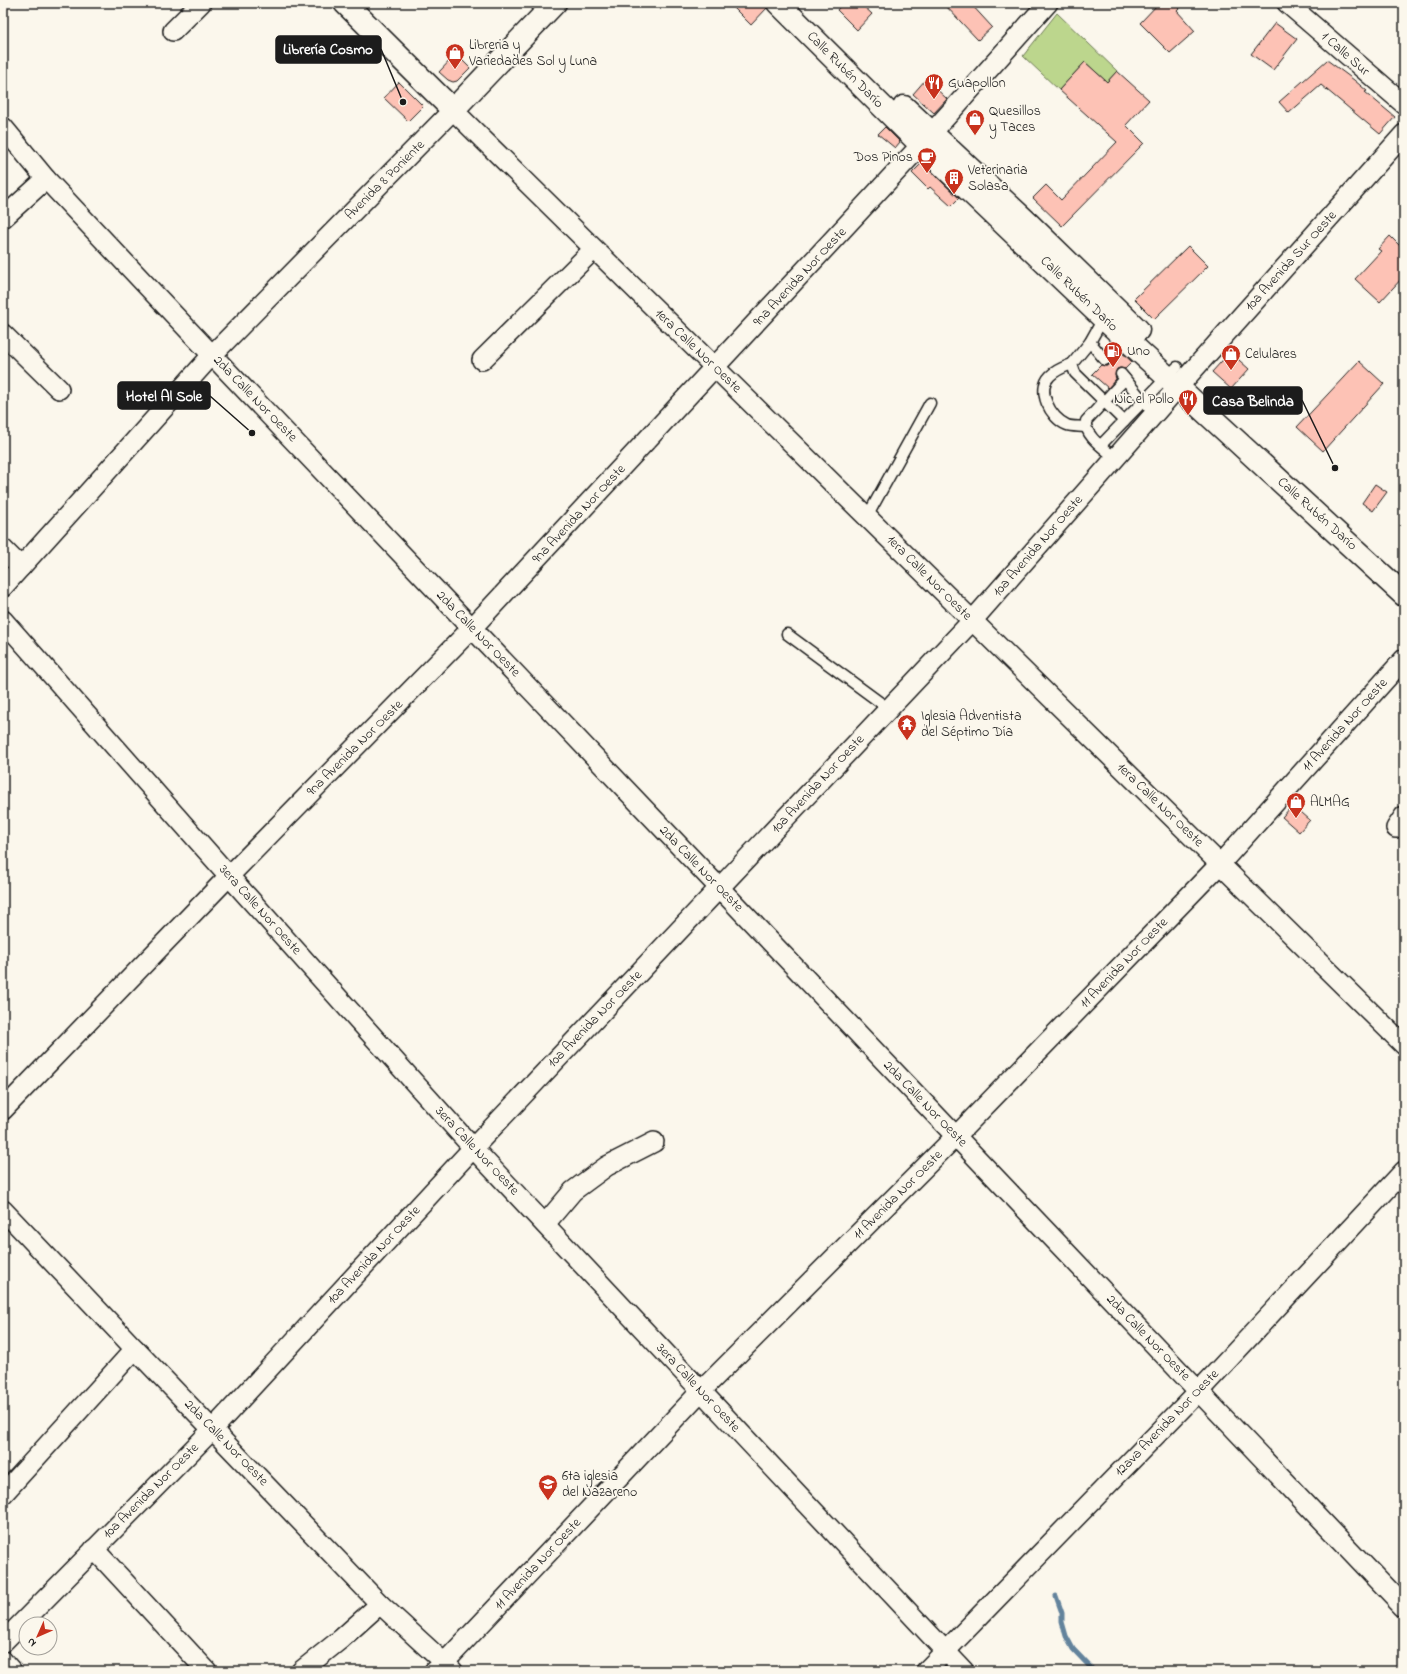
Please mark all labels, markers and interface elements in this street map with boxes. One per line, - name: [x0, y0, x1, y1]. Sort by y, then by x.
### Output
- street label: Calle Rubén Darío: [802, 27, 888, 113]
- street label: 1 Calle Sur: [1316, 27, 1375, 82]
- place label: Libreria y Variedades Sol y Luna: [468, 35, 597, 73]
- callout: Librería Cosmo: [276, 36, 381, 63]
- text: Librería Cosmo: [283, 39, 373, 61]
- shop icon: Libreria y Variedades Sol y Luna: [444, 42, 466, 70]
- restaurant icon: Guapollon: [923, 72, 945, 100]
- place label: Guapollon: [948, 73, 1006, 94]
- place label: Quesillos y Taces: [989, 101, 1041, 139]
- shop icon: Quesillos y Taces: [964, 108, 986, 136]
- street label: Avenida 8 Poniente: [340, 135, 430, 225]
- cafe icon: Dos Pinos: [916, 146, 938, 174]
- place label: Dos Pinos: [853, 147, 913, 168]
- place label: Veterinaria Solasa: [967, 160, 1028, 197]
- building icon: Veterinaria Solasa: [943, 167, 965, 195]
- street label: 10a Avenida Sur Oeste: [1240, 206, 1342, 316]
- street label: 9na Avenida Nor Oeste: [748, 222, 852, 331]
- street label: Calle Rubén Darío: [1035, 251, 1123, 337]
- street label: 1era Calle Nor Oeste: [650, 304, 747, 399]
- fuel station icon: Uno: [1102, 340, 1124, 368]
- place label: Uno: [1127, 341, 1150, 362]
- shop icon: Celulares: [1220, 343, 1242, 371]
- place label: Celulares: [1245, 344, 1297, 365]
- street label: 2da Calle Nor Oeste: [208, 351, 303, 448]
- callout: Hotel Al Sole: [118, 382, 210, 409]
- text: Hotel Al Sole: [126, 386, 203, 408]
- callout: Casa Belinda: [1204, 387, 1302, 414]
- restaurant icon: Nic el Pollo: [1177, 388, 1199, 416]
- place label: Nic el Pollo: [1114, 389, 1174, 410]
- text: Casa Belinda: [1212, 391, 1294, 413]
- street label: 9na Avenida Nor Oeste: [527, 459, 631, 568]
- street label: Calle Rubén Darío: [1272, 472, 1362, 556]
- street label: 10a Avenida Nor Oeste: [988, 490, 1089, 601]
- street label: 1era Calle Nor Oeste: [881, 530, 977, 626]
- street label: 2da Calle Nor Oeste: [431, 586, 526, 683]
- street label: 11 Avenida Nor Oeste: [1297, 673, 1393, 776]
- street label: 9na Avenida Nor Oeste: [302, 694, 409, 801]
- place label: Iglesia Adventista del Séptimo Día: [921, 706, 1021, 743]
- temple icon: Iglesia Adventista del Séptimo Día: [896, 713, 918, 741]
- street label: 10a Avenida Nor Oeste: [766, 729, 870, 838]
- street label: 1era Calle Nor Oeste: [1112, 758, 1209, 853]
- shop icon: ALMAG: [1285, 791, 1307, 819]
- place label: ALMAG: [1310, 792, 1350, 813]
- street label: 2da Calle Nor Oeste: [654, 821, 749, 918]
- street label: 3era Calle Nor Oeste: [214, 860, 307, 960]
- street label: 11 Avenida Nor Oeste: [1075, 912, 1174, 1013]
- street label: 10a Avenida Nor Oeste: [543, 965, 648, 1073]
- street label: 2da Calle Nor Oeste: [878, 1056, 973, 1153]
- street label: 3era Calle Nor Oeste: [430, 1102, 524, 1201]
- street label: 11 Avenida Nor Oeste: [848, 1145, 948, 1245]
- street label: 10a Avenida Nor Oeste: [322, 1200, 426, 1309]
- street label: 2da Calle Nor Oeste: [1101, 1290, 1196, 1387]
- street label: 3era Calle Nor Oeste: [651, 1339, 745, 1438]
- street label: 12ava Avenida Nor Oeste: [1110, 1364, 1225, 1482]
- street label: 2da Calle Nor Oeste: [179, 1395, 274, 1492]
- street label: 10a Avenida Nor Oeste: [98, 1438, 204, 1544]
- place label: 6ta iglesia del Nazareno: [562, 1466, 637, 1503]
- school or university icon: 6ta iglesia del Nazareno: [537, 1473, 559, 1501]
- street label: 11 Avenida Nor Oeste: [490, 1513, 587, 1615]
- north arrow: [18, 1616, 58, 1656]
- text: N: [23, 1634, 40, 1651]

